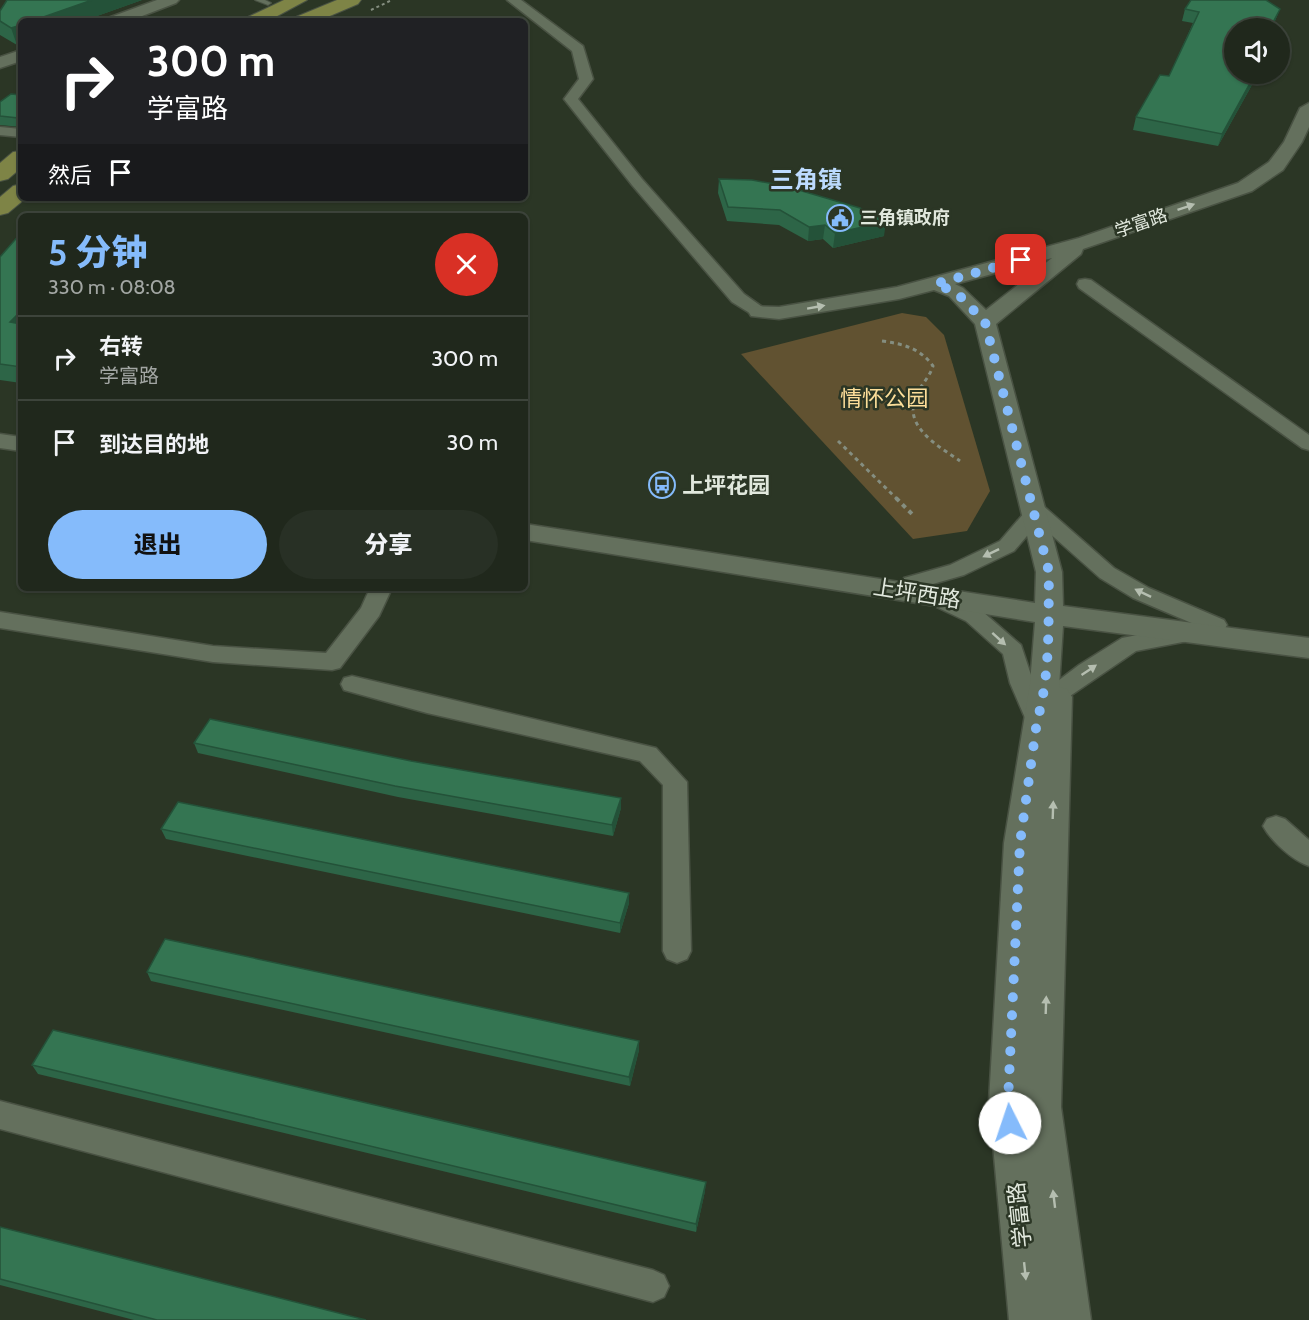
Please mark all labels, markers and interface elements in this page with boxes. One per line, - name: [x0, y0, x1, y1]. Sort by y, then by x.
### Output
- map controls: [1224, 18, 1290, 84]
- button: sound: [1224, 18, 1290, 84]
- text: 300 m: [147, 35, 275, 87]
- icon: right: [48, 42, 126, 120]
- text: 学富路: [147, 92, 228, 125]
- icon: arrive: [104, 156, 137, 189]
- text: 然后: [48, 162, 92, 189]
- district label: 三角镇: [770, 165, 842, 194]
- one-way arrow: [1178, 202, 1196, 212]
- public building icon: 三角镇政府: [825, 203, 855, 233]
- street label: 学富路: [1112, 204, 1170, 242]
- place label: 三角镇政府: [860, 207, 950, 229]
- text: 5 分钟: [48, 230, 147, 274]
- button: close: [435, 233, 498, 296]
- pin: [995, 234, 1046, 285]
- icon: arrive: [1004, 243, 1037, 276]
- text: 330 m · 08:08: [48, 275, 176, 299]
- one-way arrow: [807, 302, 826, 311]
- text: 右转: [99, 333, 143, 360]
- icon: right: [48, 342, 81, 375]
- text: 300 m: [431, 345, 498, 372]
- text: 学富路: [99, 364, 159, 388]
- park label: 情怀公园: [840, 385, 928, 412]
- icon: arrive: [48, 426, 81, 459]
- text: 30 m: [446, 429, 498, 456]
- text: 到达目的地: [99, 431, 209, 458]
- bus stop icon: 上坪花园: [647, 470, 677, 500]
- place label: 上坪花园: [682, 472, 770, 499]
- button: 退出: [48, 510, 267, 579]
- button: 分享: [279, 510, 498, 579]
- one-way arrow: [983, 549, 1000, 558]
- street label: 上坪西路: [871, 573, 962, 614]
- one-way arrow: [1135, 588, 1152, 598]
- one-way arrow: [991, 632, 1006, 646]
- one-way arrow: [1081, 665, 1097, 676]
- one-way arrow: [1048, 801, 1058, 820]
- one-way arrow: [1041, 996, 1051, 1015]
- position arrow: [978, 1091, 1042, 1155]
- street label: 学富路: [1003, 1181, 1036, 1249]
- one-way arrow: [1050, 1190, 1059, 1209]
- one-way arrow: [1020, 1261, 1030, 1280]

